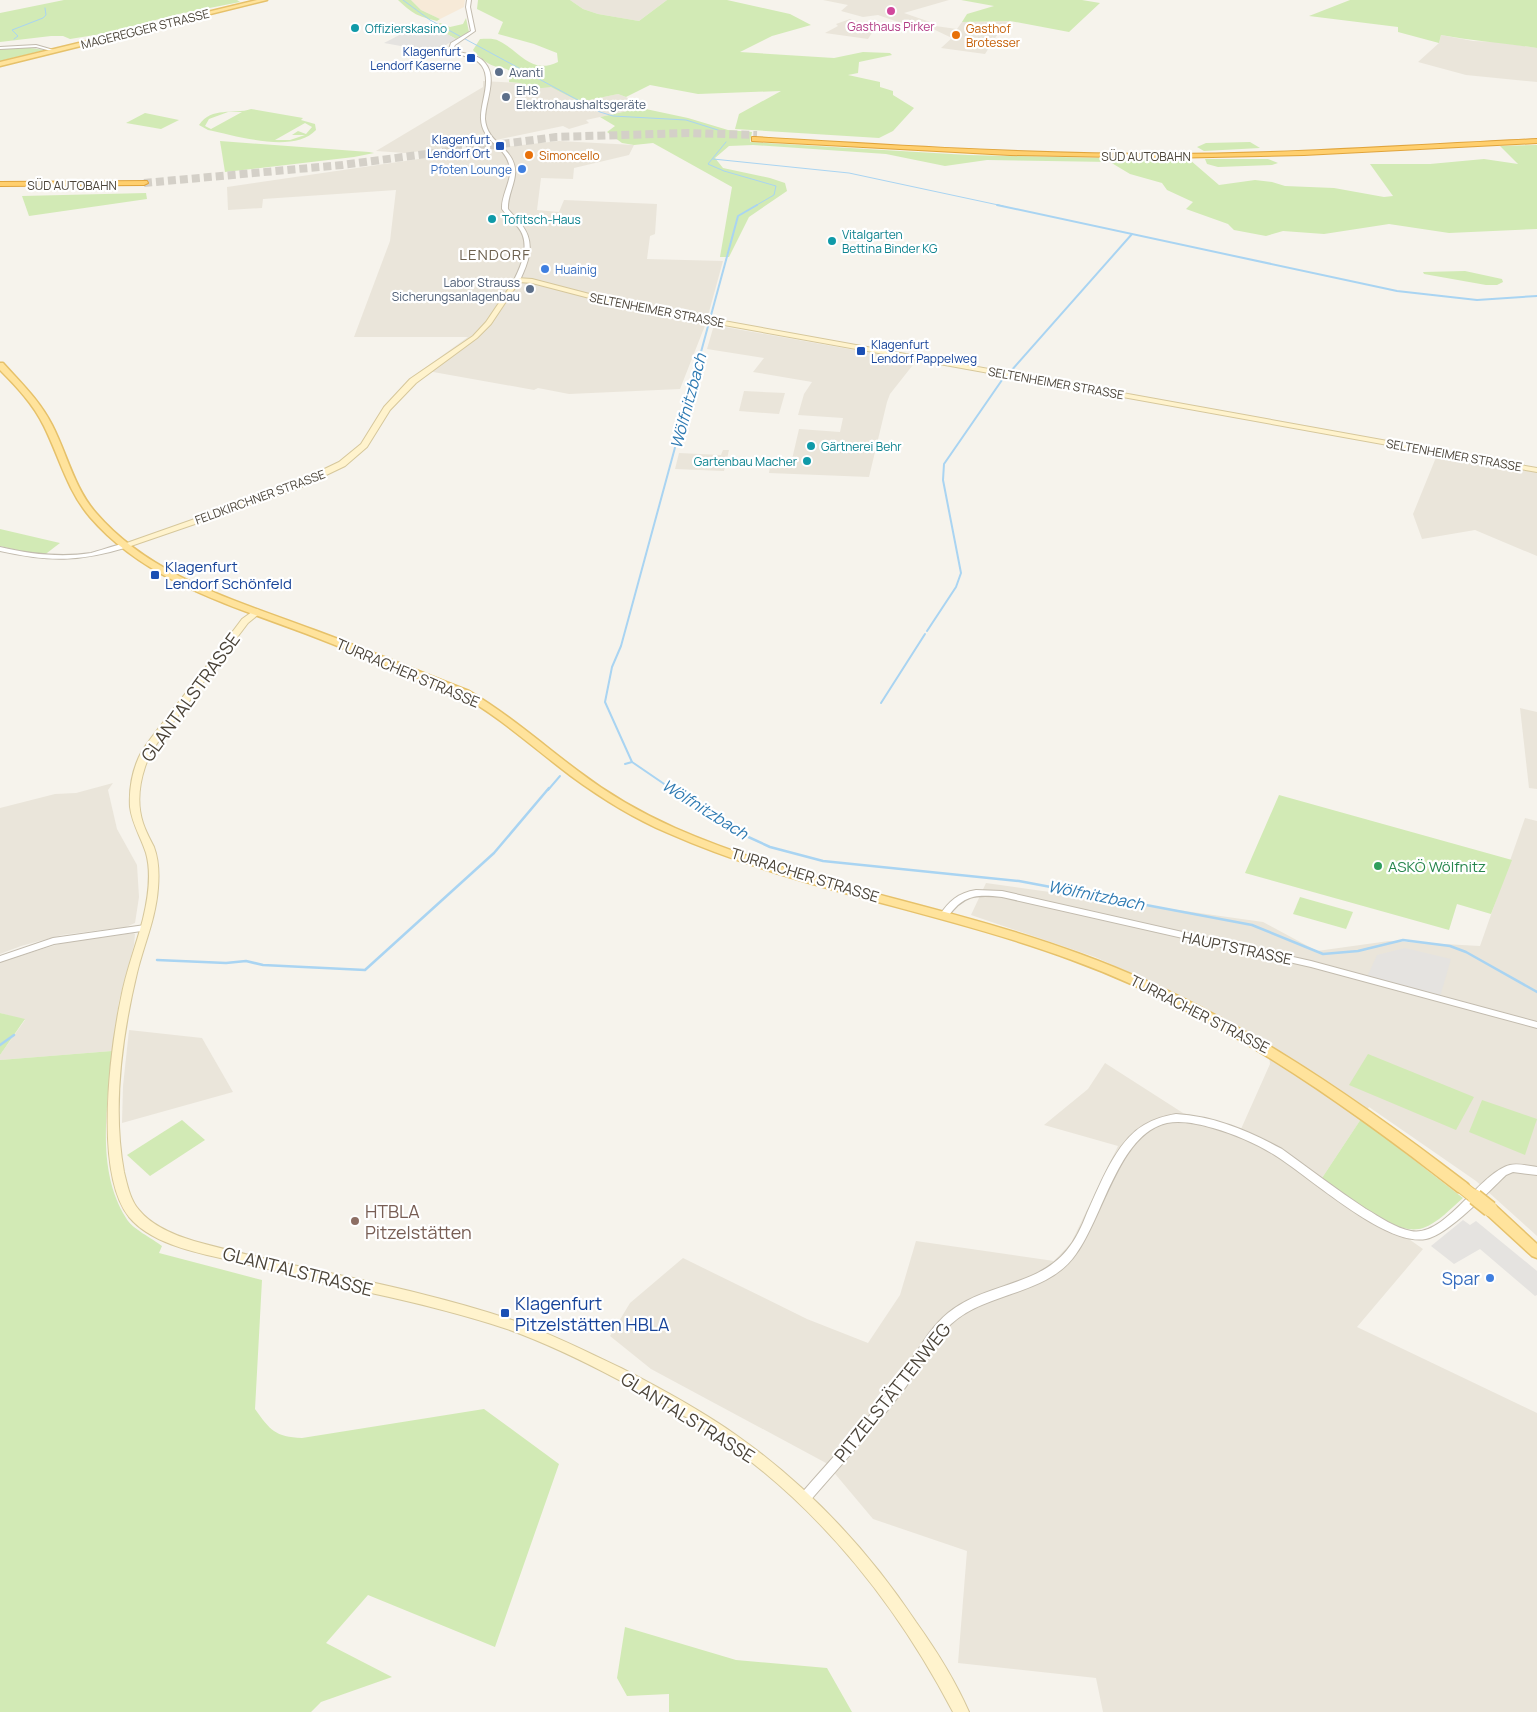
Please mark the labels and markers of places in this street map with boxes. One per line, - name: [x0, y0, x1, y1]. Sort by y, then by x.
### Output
- marker: Gasthaus Pirker: [885, 5, 897, 17]
- place label: Gasthaus Pirker: [847, 18, 935, 35]
- place label: Offizierskasino: [365, 20, 447, 37]
- place label: Gasthof Brotesser: [966, 20, 1021, 51]
- marker: Offizierskasino: [349, 22, 361, 34]
- marker: Gasthof Brotesser: [950, 29, 962, 41]
- place label: Klagenfurt Lendorf Kaserne: [370, 43, 461, 74]
- marker: Klagenfurt Lendorf Kaserne: [465, 52, 477, 64]
- place label: Avanti: [509, 64, 543, 81]
- marker: Avanti: [493, 66, 505, 78]
- place label: EHS Elektrohaushaltsgeräte: [516, 82, 646, 113]
- marker: EHS Elektrohaushaltsgeräte: [500, 91, 512, 103]
- place label: Klagenfurt Lendorf Ort: [427, 131, 490, 162]
- marker: Klagenfurt Lendorf Ort: [494, 140, 506, 152]
- place label: Simoncello: [539, 147, 600, 164]
- marker: Simoncello: [523, 149, 535, 161]
- place label: Pfoten Lounge: [431, 161, 512, 178]
- marker: Pfoten Lounge: [516, 163, 528, 175]
- place label: Tofitsch-Haus: [502, 211, 581, 228]
- marker: Tofitsch-Haus: [486, 213, 498, 225]
- place label: Vitalgarten Bettina Binder KG: [842, 226, 938, 257]
- marker: Vitalgarten Bettina Binder KG: [826, 235, 838, 247]
- place label: Huainig: [555, 261, 597, 278]
- marker: Huainig: [539, 263, 551, 275]
- place label: Labor Strauss Sicherungsanlagenbau: [392, 274, 520, 305]
- marker: Labor Strauss Sicherungsanlagenbau: [524, 283, 536, 295]
- place label: Klagenfurt Lendorf Pappelweg: [871, 336, 977, 367]
- marker: Klagenfurt Lendorf Pappelweg: [855, 345, 867, 357]
- place label: Gärtnerei Behr: [821, 438, 902, 455]
- marker: Gärtnerei Behr: [805, 440, 817, 452]
- place label: Gartenbau Macher: [694, 453, 798, 470]
- marker: Gartenbau Macher: [801, 455, 813, 467]
- place label: Klagenfurt Lendorf Schönfeld: [165, 556, 292, 594]
- marker: Klagenfurt Lendorf Schönfeld: [149, 569, 161, 581]
- place label: ASKÖ Wölfnitz: [1388, 856, 1486, 877]
- marker: ASKÖ Wölfnitz: [1372, 860, 1384, 872]
- place label: HTBLA Pitzelstätten: [365, 1199, 472, 1244]
- marker: HTBLA Pitzelstätten: [349, 1215, 361, 1227]
- place label: Spar: [1442, 1266, 1481, 1290]
- marker: Spar: [1484, 1272, 1496, 1284]
- place label: Klagenfurt Pitzelstätten HBLA: [515, 1291, 670, 1336]
- marker: Klagenfurt Pitzelstätten HBLA: [499, 1307, 511, 1319]

